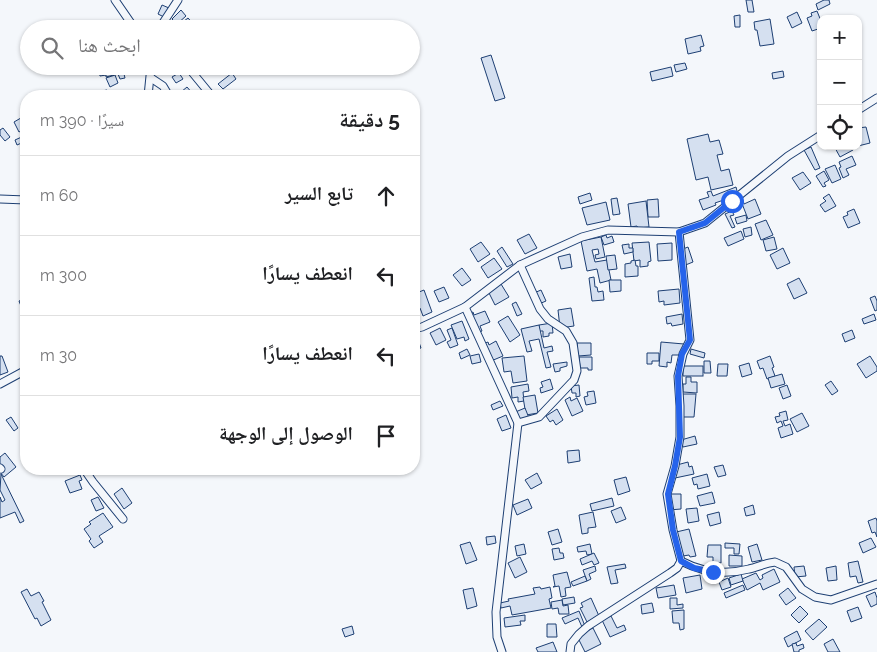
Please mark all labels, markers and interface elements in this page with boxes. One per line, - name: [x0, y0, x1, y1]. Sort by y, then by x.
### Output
- map controls: [817, 15, 862, 150]
- button: +: [817, 15, 862, 60]
- search box: [20, 20, 420, 75]
- icon: search: [38, 34, 66, 62]
- text: ابحث هنا: [78, 34, 141, 56]
- button: −: [817, 60, 862, 105]
- button: locate: [817, 105, 862, 150]
- text: 5 دقيقة: [339, 107, 400, 132]
- text: سيرًا · 390 m: [40, 111, 124, 130]
- text: تابع السير: [285, 182, 353, 204]
- icon: ahead: [372, 182, 400, 210]
- text: 60 m: [40, 186, 78, 205]
- route start: [721, 190, 744, 213]
- text: انعطف يسارًا: [262, 262, 353, 284]
- icon: left: [372, 262, 400, 290]
- text: 300 m: [40, 266, 87, 285]
- text: انعطف يسارًا: [262, 342, 353, 364]
- icon: left: [372, 342, 400, 370]
- text: 30 m: [40, 346, 77, 365]
- text: الوصول إلى الوجهة: [219, 422, 353, 444]
- icon: arrive: [372, 422, 400, 450]
- route end: [702, 561, 725, 584]

